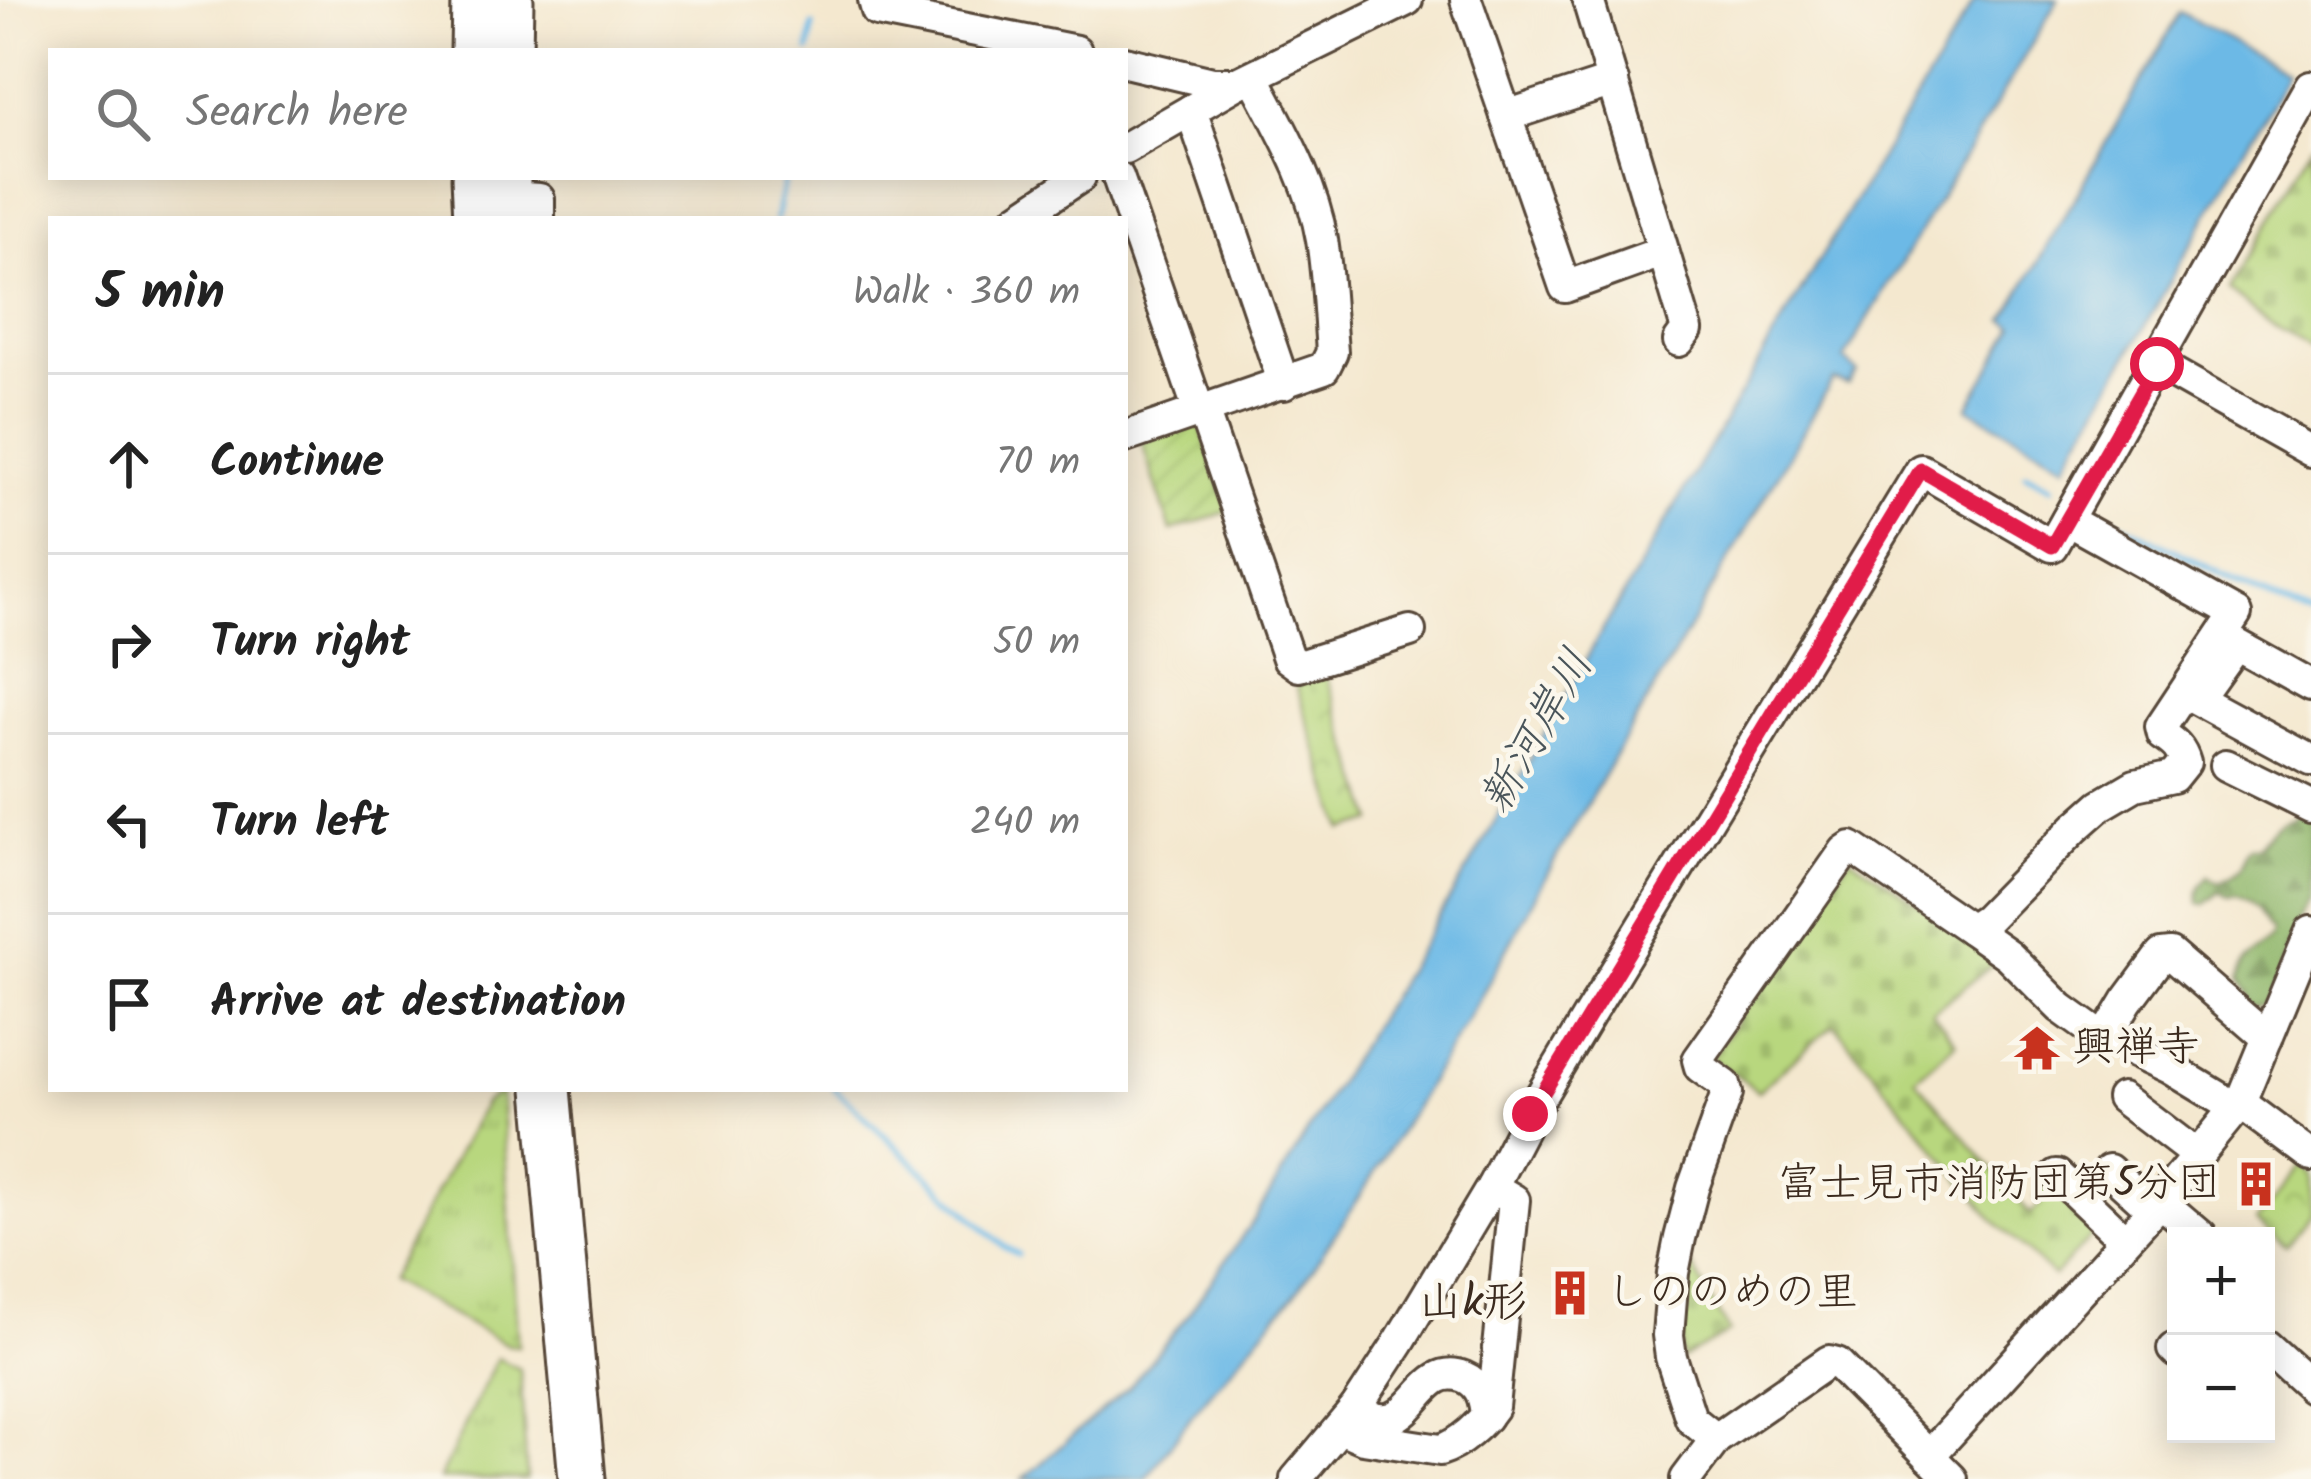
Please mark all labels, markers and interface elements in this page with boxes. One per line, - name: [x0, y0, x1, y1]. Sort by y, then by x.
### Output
- search box: [48, 48, 1128, 180]
- text: Search here: [186, 78, 408, 150]
- icon: search: [90, 81, 156, 147]
- text: 5 min: [96, 254, 225, 335]
- text: Walk · 360 m: [853, 263, 1080, 325]
- route start: [2130, 337, 2184, 391]
- text: Continue: [210, 428, 384, 500]
- icon: ahead: [96, 431, 162, 497]
- text: 70 m: [996, 433, 1080, 495]
- text: Turn right: [210, 608, 410, 680]
- icon: right: [96, 611, 162, 677]
- text: 50 m: [993, 613, 1080, 675]
- water label: 新河岸川: [1462, 636, 1614, 828]
- text: Turn left: [210, 788, 389, 860]
- icon: left: [96, 791, 162, 857]
- text: 240 m: [970, 793, 1080, 855]
- text: Arrive at destination: [210, 968, 626, 1040]
- icon: arrive: [96, 971, 162, 1037]
- place label: 興禅寺: [2073, 1015, 2199, 1082]
- temple icon: 興禅寺: [2012, 1023, 2062, 1073]
- route end: [1503, 1087, 1557, 1141]
- place label: 富士見市消防団第5分団: [1777, 1151, 2220, 1218]
- building icon: 富士見市消防団第5分団: [2231, 1159, 2281, 1209]
- map controls: [2167, 1227, 2275, 1443]
- button: +: [2167, 1227, 2275, 1335]
- place label: しののめの里: [1606, 1260, 1858, 1327]
- district label: 山k形: [1417, 1268, 1529, 1340]
- building icon: しののめの里: [1545, 1268, 1595, 1318]
- button: −: [2167, 1335, 2275, 1443]

